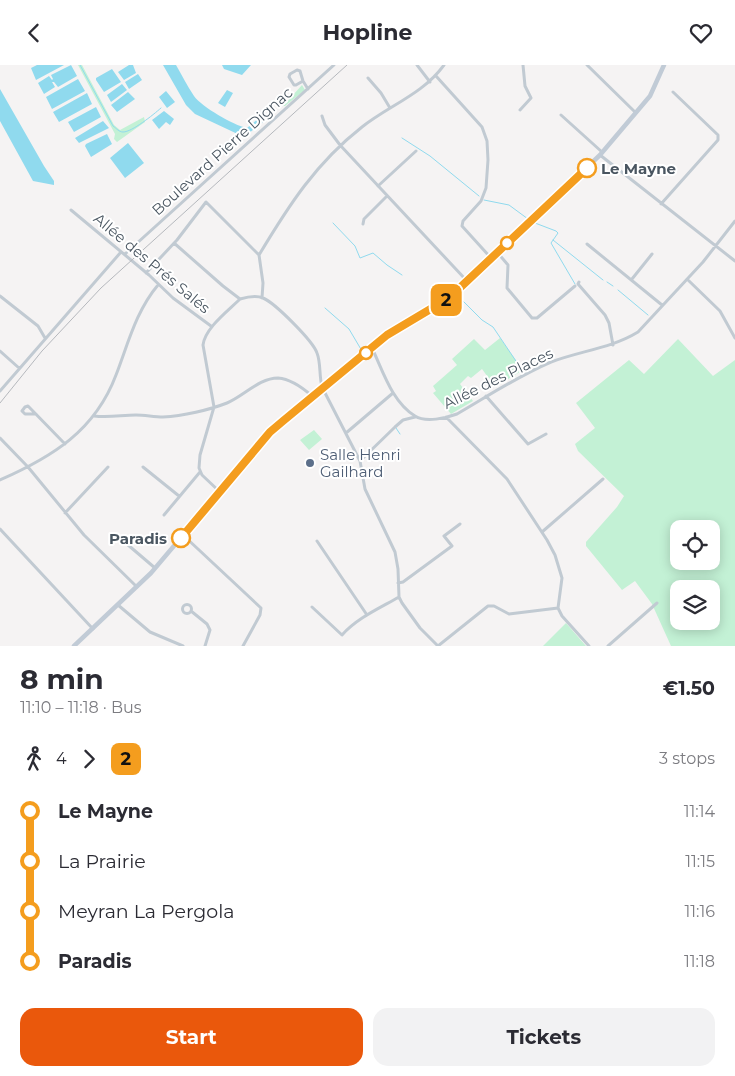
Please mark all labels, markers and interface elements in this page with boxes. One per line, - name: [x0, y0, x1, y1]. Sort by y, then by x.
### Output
- icon: back: [20, 19, 48, 47]
- text: Hopline: [323, 19, 412, 46]
- icon: heart: [687, 19, 715, 47]
- street label: Boulevard Pierre Dignac: [148, 83, 296, 219]
- marker: Le Mayne: [577, 158, 597, 178]
- place label: Le Mayne: [601, 159, 676, 178]
- street label: Allée des Prés Salés: [90, 209, 214, 317]
- unlabelled marker: [500, 236, 514, 250]
- line badge: 2: [430, 284, 462, 316]
- text: 2: [441, 289, 451, 311]
- street label: Allée des Places: [440, 343, 556, 413]
- unlabelled marker: [359, 346, 373, 360]
- place label: Salle Henri Gailhard: [320, 445, 400, 481]
- marker: Salle Henri Gailhard: [304, 457, 316, 469]
- map controls: [670, 520, 720, 630]
- button: locate: [670, 520, 720, 570]
- marker: Paradis: [171, 528, 191, 548]
- place label: Paradis: [109, 529, 167, 548]
- button: layers: [670, 580, 720, 630]
- text: 8 min: [20, 662, 104, 696]
- text: €1.50: [663, 677, 715, 700]
- text: 11:10 – 11:18 · Bus: [20, 698, 142, 717]
- icon: walk: [20, 745, 48, 773]
- icon: forward: [75, 745, 103, 773]
- text: 2: [121, 748, 131, 770]
- text: 4: [56, 749, 67, 768]
- text: 3 stops: [659, 749, 715, 768]
- text: Le Mayne: [58, 800, 153, 823]
- text: 11:14: [684, 802, 715, 821]
- text: La Prairie: [58, 850, 146, 873]
- text: 11:15: [685, 852, 715, 871]
- text: Meyran La Pergola: [58, 900, 235, 923]
- text: 11:16: [685, 902, 715, 921]
- text: Paradis: [58, 950, 132, 973]
- text: 11:18: [684, 952, 715, 971]
- button: Start: [20, 1008, 363, 1066]
- button: Tickets: [373, 1008, 715, 1066]

